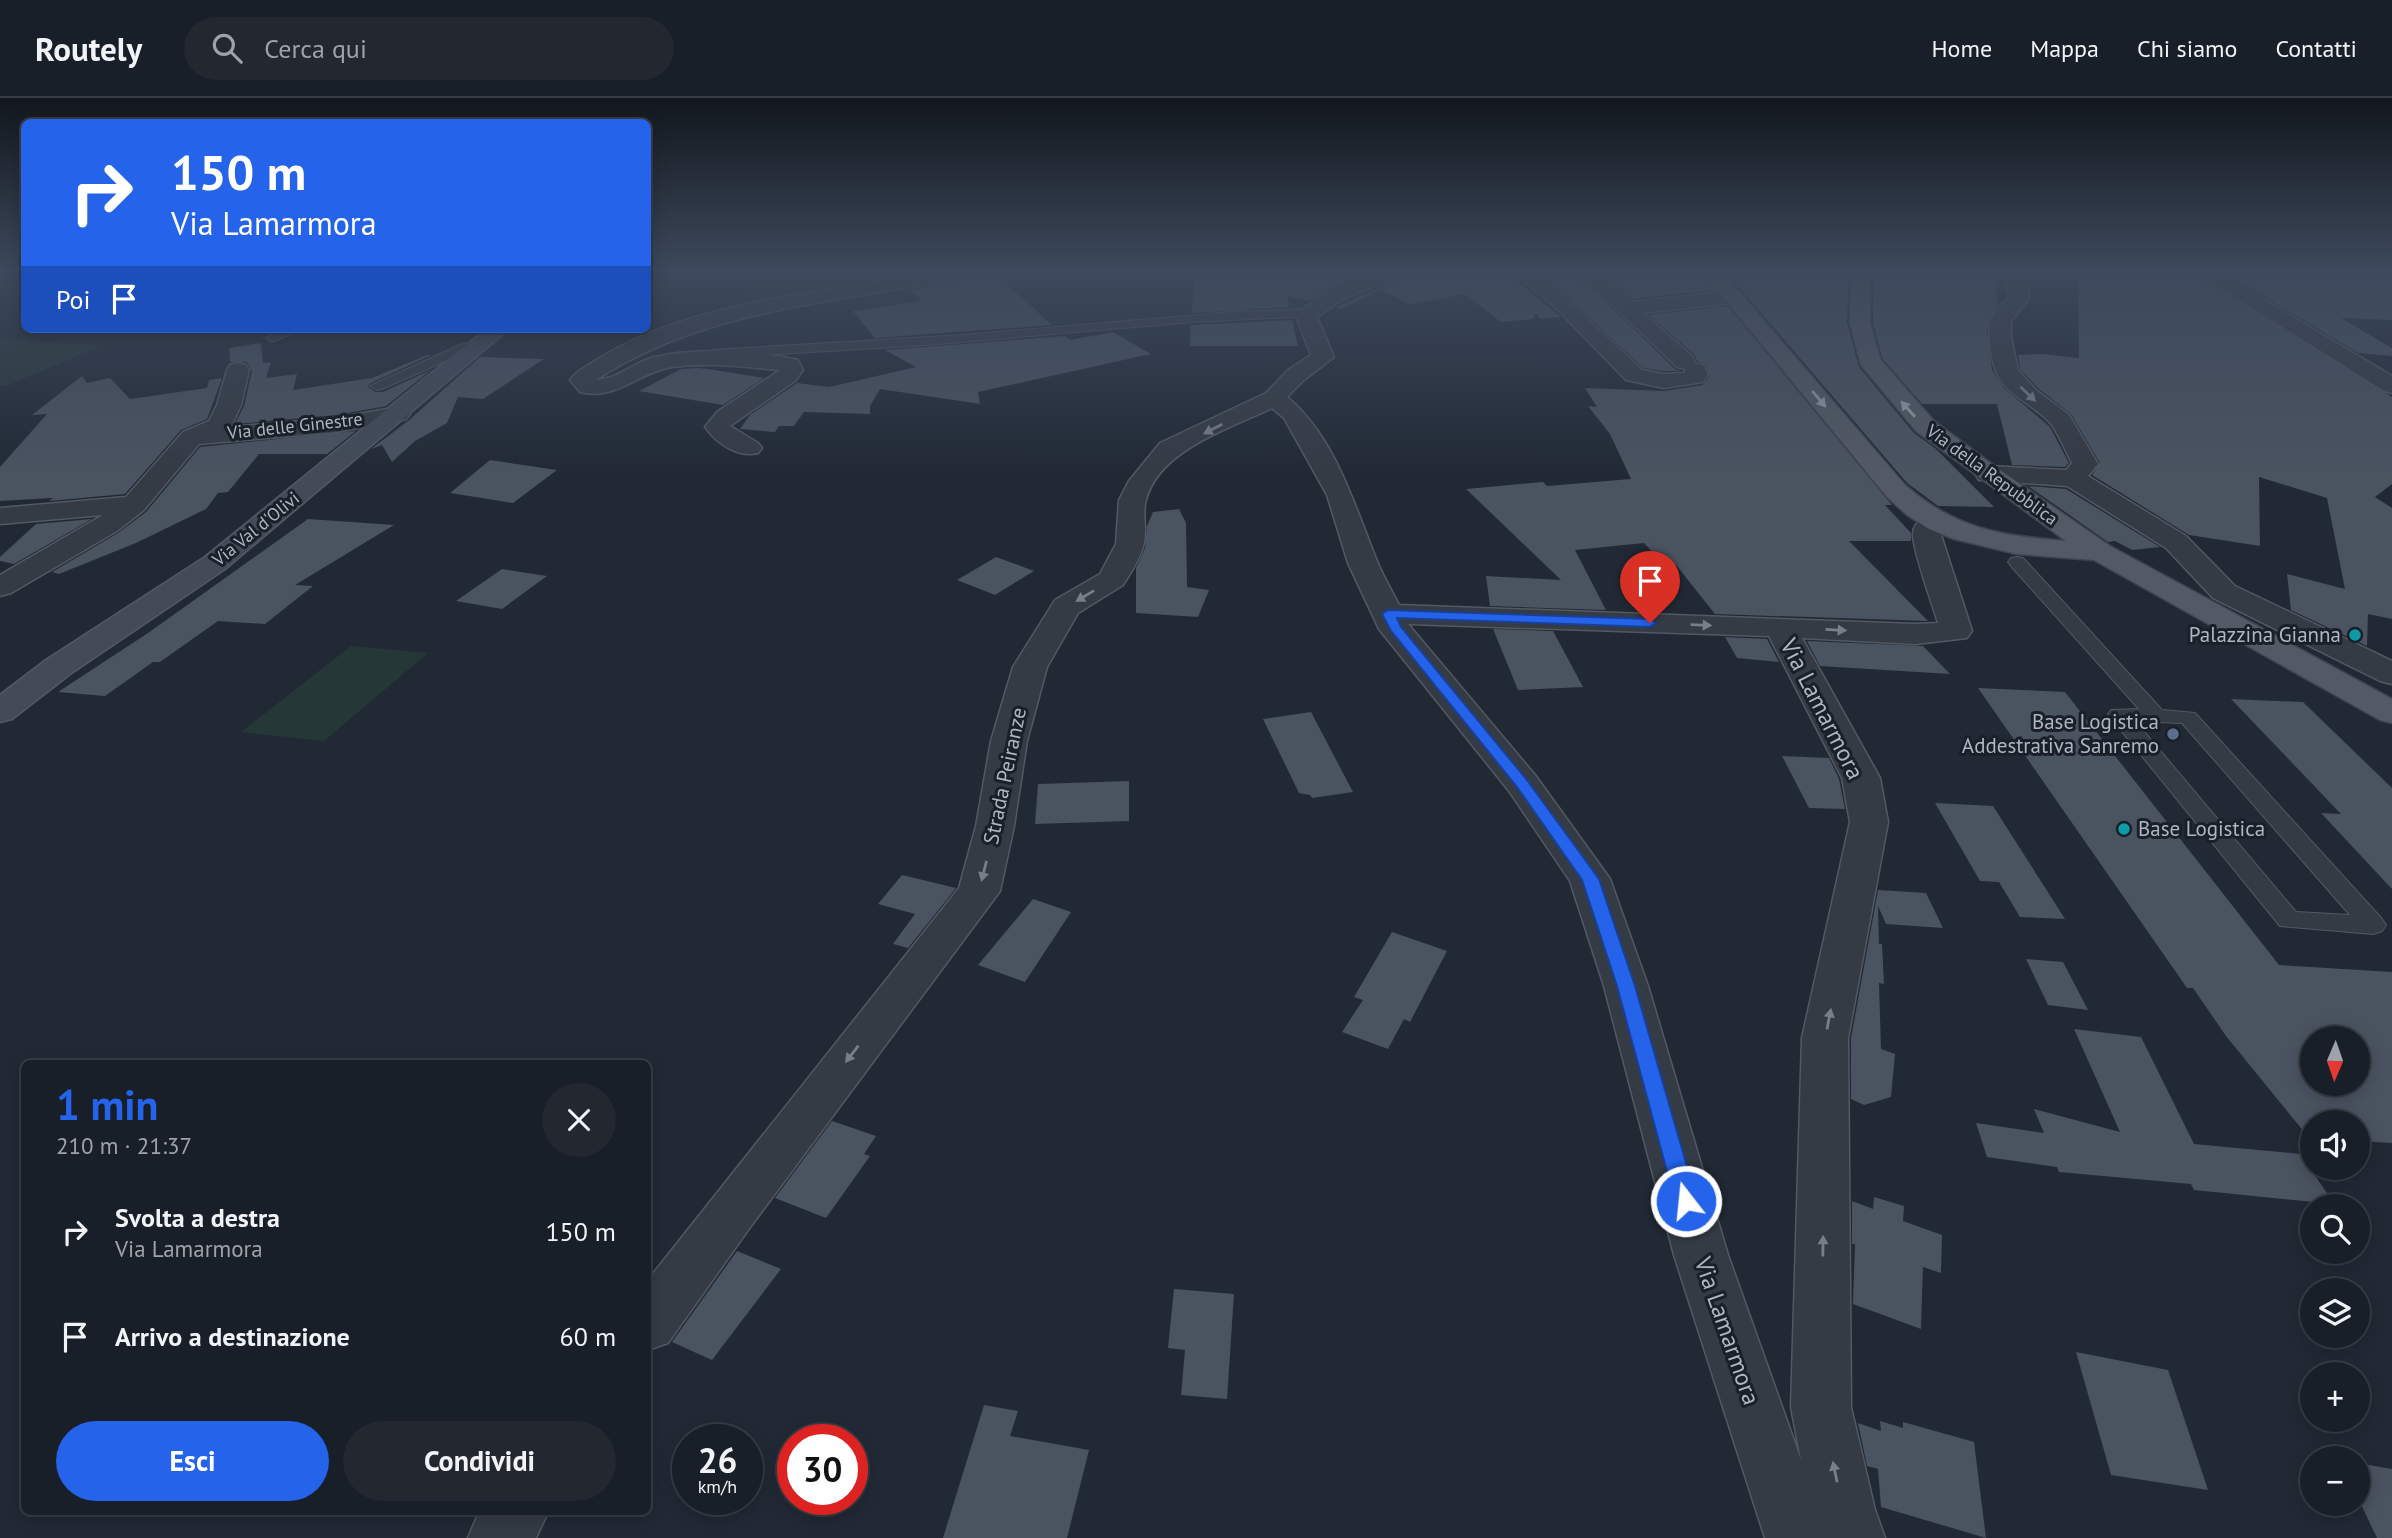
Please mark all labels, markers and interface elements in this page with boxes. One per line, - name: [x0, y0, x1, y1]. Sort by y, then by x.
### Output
- search box: [184, 17, 674, 80]
- text: Routely: [35, 27, 142, 70]
- icon: search: [208, 29, 246, 67]
- text: Cerca qui: [264, 32, 367, 65]
- text: Home: [1931, 33, 1992, 64]
- text: Mappa: [2030, 33, 2099, 64]
- text: Chi siamo: [2137, 33, 2237, 64]
- text: Contatti: [2275, 33, 2357, 64]
- text: 150 m: [171, 140, 306, 204]
- icon: right: [56, 147, 147, 238]
- text: Via Lamarmora: [171, 202, 377, 244]
- icon: arrive: [105, 280, 143, 318]
- text: Poi: [56, 283, 91, 316]
- one-way arrow: [2020, 385, 2037, 402]
- one-way arrow: [1811, 391, 1826, 408]
- one-way arrow: [1901, 401, 1917, 418]
- street label: Via delle Ginestre: [225, 407, 364, 444]
- street label: Via della Repubblica: [1921, 419, 2063, 530]
- one-way arrow: [1203, 423, 1223, 434]
- street label: Via Val d'Olivi: [207, 487, 304, 571]
- pin: [1620, 551, 1680, 623]
- icon: arrive: [1631, 562, 1669, 600]
- one-way arrow: [1075, 589, 1094, 602]
- one-way arrow: [1690, 619, 1712, 630]
- place label: Palazzina Gianna: [2189, 621, 2341, 648]
- one-way arrow: [1826, 625, 1848, 636]
- marker: Palazzina Gianna: [2347, 627, 2363, 643]
- street label: Via Lamarmora: [1773, 632, 1871, 785]
- street label: Strada Peiranze: [977, 705, 1032, 847]
- place label: Base Logistica Addestrativa Sanremo: [1962, 708, 2159, 759]
- marker: Base Logistica Addestrativa Sanremo: [2165, 726, 2181, 742]
- place label: Base Logistica: [2138, 815, 2265, 842]
- marker: Base Logistica: [2116, 821, 2132, 837]
- one-way arrow: [978, 860, 989, 882]
- one-way arrow: [1824, 1008, 1835, 1030]
- north arrow: [2300, 1026, 2370, 1096]
- map controls: [2300, 1026, 2370, 1516]
- one-way arrow: [845, 1044, 860, 1062]
- text: 1 min: [56, 1077, 158, 1132]
- button: close: [542, 1083, 616, 1157]
- button: sound: [2300, 1110, 2370, 1180]
- text: 210 m · 21:37: [56, 1131, 192, 1160]
- position arrow: [1649, 1164, 1723, 1238]
- button: search: [2300, 1194, 2370, 1264]
- text: Svolta a destra: [115, 1201, 280, 1234]
- icon: right: [56, 1213, 94, 1251]
- text: 150 m: [545, 1215, 616, 1248]
- text: Via Lamarmora: [115, 1234, 263, 1263]
- one-way arrow: [1817, 1235, 1829, 1257]
- street label: Via Lamarmora: [1687, 1252, 1767, 1409]
- button: layers: [2300, 1278, 2370, 1348]
- icon: arrive: [56, 1318, 94, 1356]
- text: Arrivo a destinazione: [115, 1320, 350, 1353]
- text: 60 m: [560, 1320, 616, 1353]
- button: +: [2300, 1362, 2370, 1432]
- button: Esci: [56, 1421, 329, 1501]
- button: Condividi: [343, 1421, 616, 1501]
- speed limit sign: 30: [777, 1424, 868, 1515]
- text: 26: [698, 1437, 737, 1483]
- button: −: [2300, 1446, 2370, 1516]
- one-way arrow: [1830, 1461, 1841, 1483]
- text: km/h: [698, 1475, 737, 1498]

